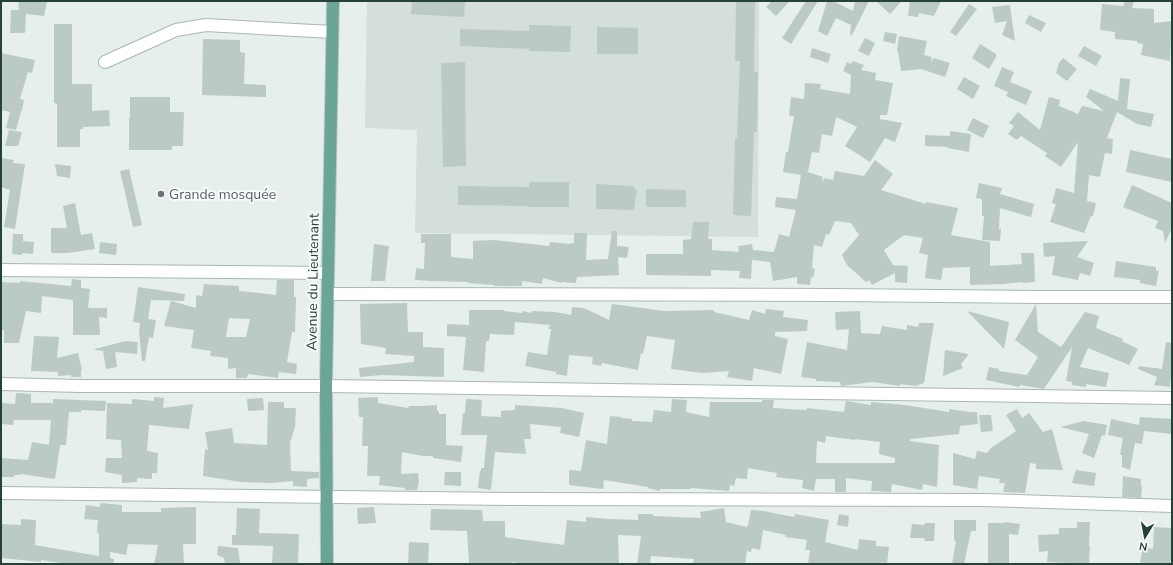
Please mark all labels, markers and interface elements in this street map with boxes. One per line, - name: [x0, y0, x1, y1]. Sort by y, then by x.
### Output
- place label: Grande mosquée: [169, 185, 276, 204]
- marker: Grande mosquée: [156, 189, 166, 199]
- street label: Avenue du Lieutenant: [302, 213, 324, 351]
- north arrow: [1125, 517, 1165, 557]
- text: N: [1138, 538, 1149, 554]

